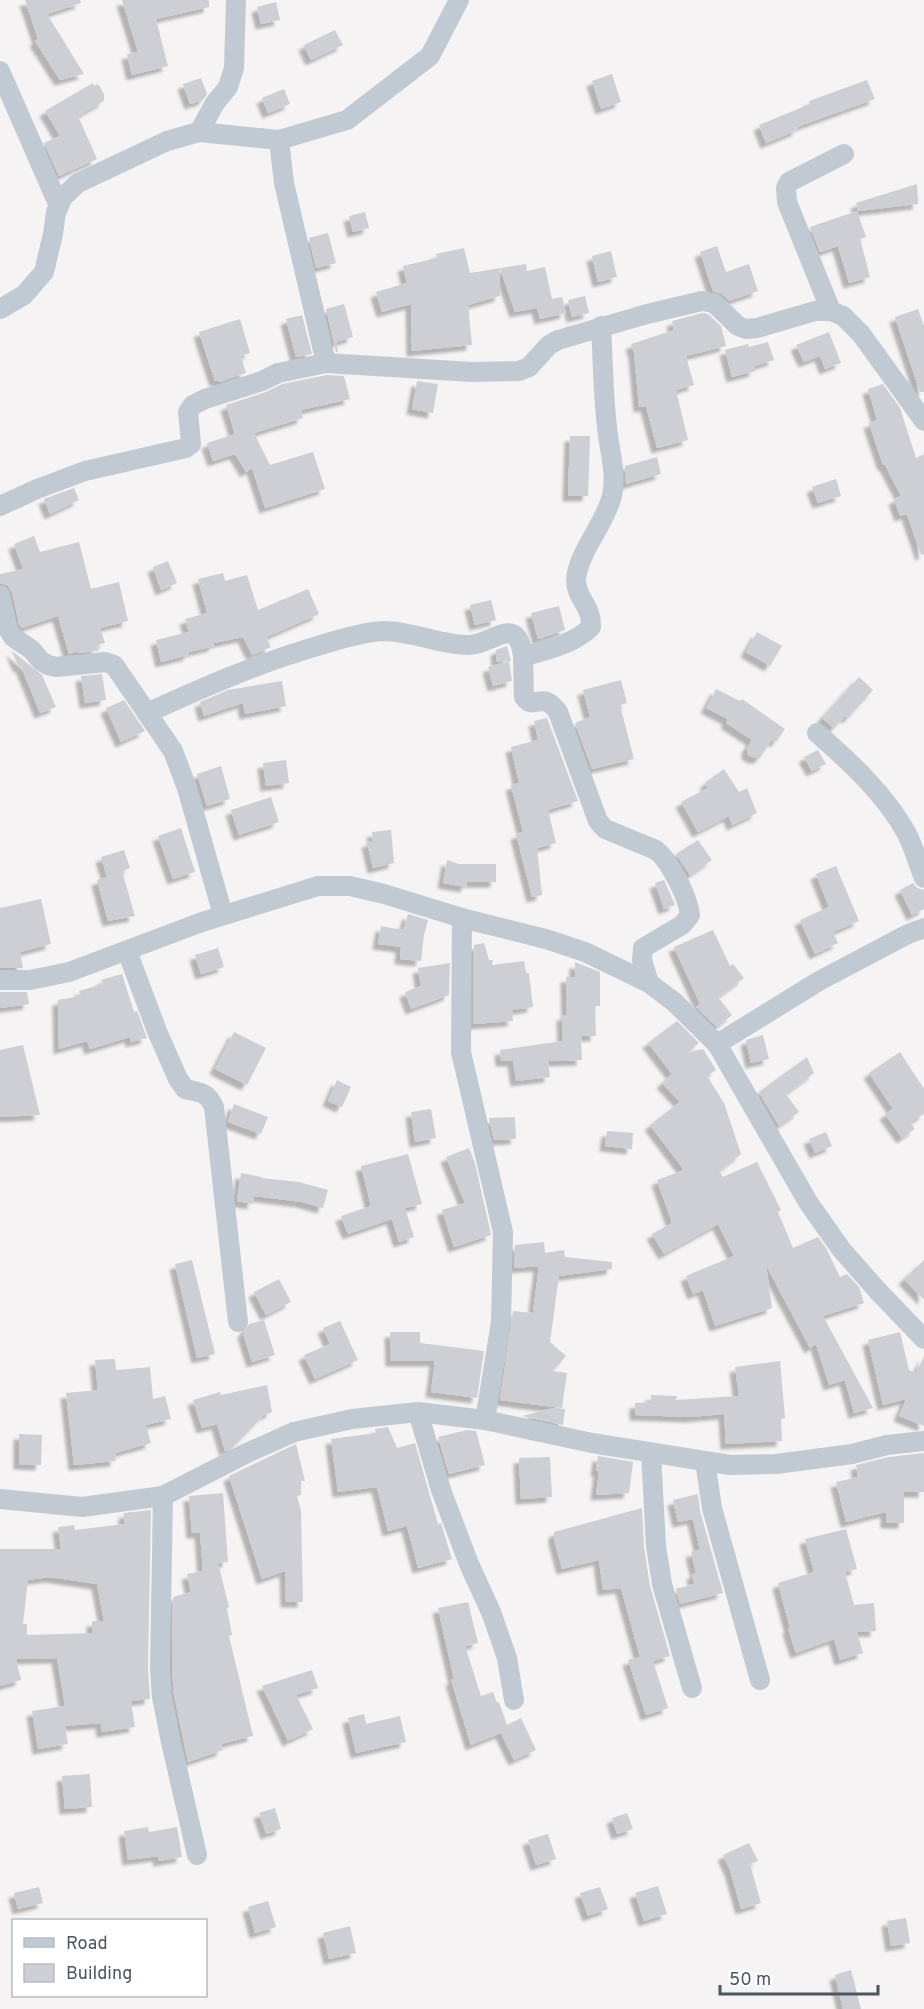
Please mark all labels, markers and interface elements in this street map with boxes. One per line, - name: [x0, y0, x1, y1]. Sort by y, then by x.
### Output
- legend: [12, 1919, 207, 1997]
- text: Road: [66, 1933, 108, 1956]
- scale bar: [720, 1958, 878, 1996]
- text: Building: [66, 1963, 132, 1986]
- text: 50 m: [729, 1969, 771, 1992]

